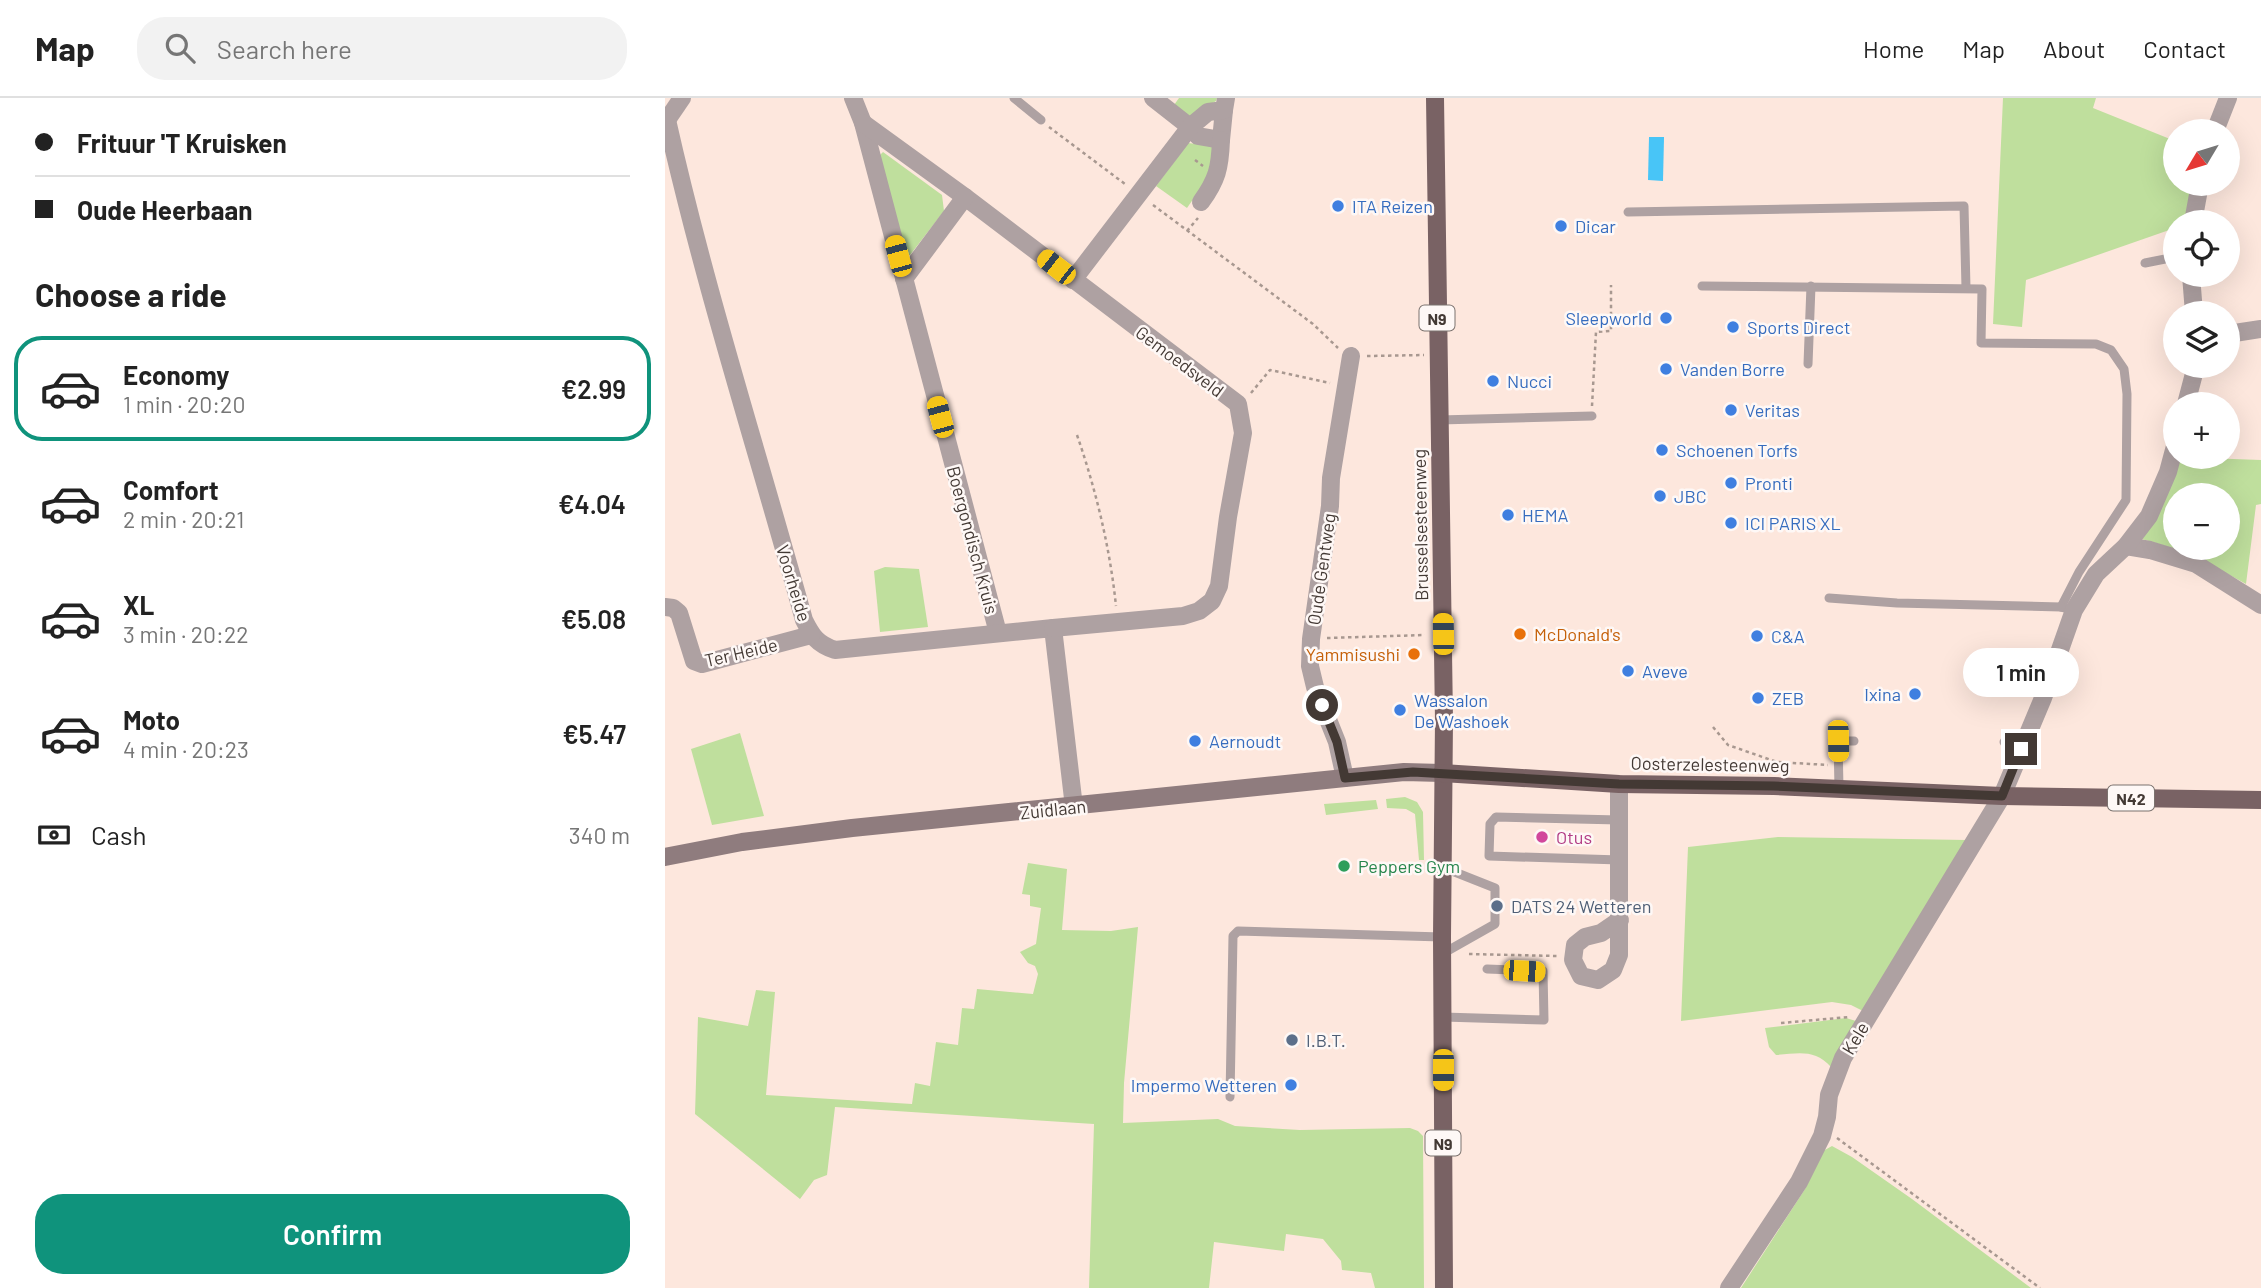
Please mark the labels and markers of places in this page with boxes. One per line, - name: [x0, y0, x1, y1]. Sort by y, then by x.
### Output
- place label: ITA Reizen: [1352, 195, 1433, 217]
- marker: ITA Reizen: [1330, 198, 1346, 214]
- place label: Dicar: [1575, 215, 1616, 237]
- marker: Dicar: [1553, 218, 1569, 234]
- place label: Sleepworld: [1565, 307, 1652, 329]
- marker: Sleepworld: [1658, 310, 1674, 326]
- place label: Sports Direct: [1747, 316, 1850, 338]
- marker: Sports Direct: [1725, 319, 1741, 335]
- place label: Vanden Borre: [1680, 358, 1785, 380]
- marker: Vanden Borre: [1658, 361, 1674, 377]
- place label: Nucci: [1507, 370, 1552, 392]
- marker: Nucci: [1485, 373, 1501, 389]
- place label: Veritas: [1745, 399, 1800, 421]
- marker: Veritas: [1723, 402, 1739, 418]
- place label: Schoenen Torfs: [1676, 439, 1798, 461]
- marker: Schoenen Torfs: [1654, 442, 1670, 458]
- place label: Pronti: [1745, 472, 1793, 494]
- marker: Pronti: [1723, 475, 1739, 491]
- place label: JBC: [1674, 485, 1707, 507]
- marker: JBC: [1652, 488, 1668, 504]
- place label: HEMA: [1522, 504, 1569, 526]
- marker: HEMA: [1500, 507, 1516, 523]
- place label: ICI PARIS XL: [1745, 512, 1841, 534]
- marker: ICI PARIS XL: [1723, 515, 1739, 531]
- place label: McDonald's: [1534, 623, 1621, 645]
- place label: C&A: [1771, 625, 1805, 647]
- marker: McDonald's: [1512, 626, 1528, 642]
- marker: C&A: [1749, 628, 1765, 644]
- place label: Yammisushi: [1306, 643, 1400, 665]
- marker: Yammisushi: [1406, 646, 1422, 662]
- place label: Aveve: [1642, 660, 1688, 682]
- marker: Aveve: [1620, 663, 1636, 679]
- place label: Ixina: [1864, 683, 1901, 705]
- marker: Ixina: [1907, 686, 1923, 702]
- place label: ZEB: [1772, 687, 1804, 709]
- place label: Wassalon De Washoek: [1414, 689, 1509, 732]
- marker: ZEB: [1750, 690, 1766, 706]
- marker: Wassalon De Washoek: [1392, 702, 1408, 718]
- place label: Aernoudt: [1209, 730, 1281, 752]
- marker: Aernoudt: [1187, 733, 1203, 749]
- place label: Otus: [1556, 826, 1592, 848]
- marker: Otus: [1534, 829, 1550, 845]
- place label: Peppers Gym: [1358, 855, 1460, 877]
- marker: Peppers Gym: [1336, 858, 1352, 874]
- place label: DATS 24 Wetteren: [1511, 895, 1652, 917]
- marker: DATS 24 Wetteren: [1489, 898, 1505, 914]
- place label: I.B.T.: [1306, 1029, 1346, 1051]
- marker: I.B.T.: [1284, 1032, 1300, 1048]
- place label: Impermo Wetteren: [1131, 1074, 1277, 1096]
- marker: Impermo Wetteren: [1283, 1077, 1299, 1093]

